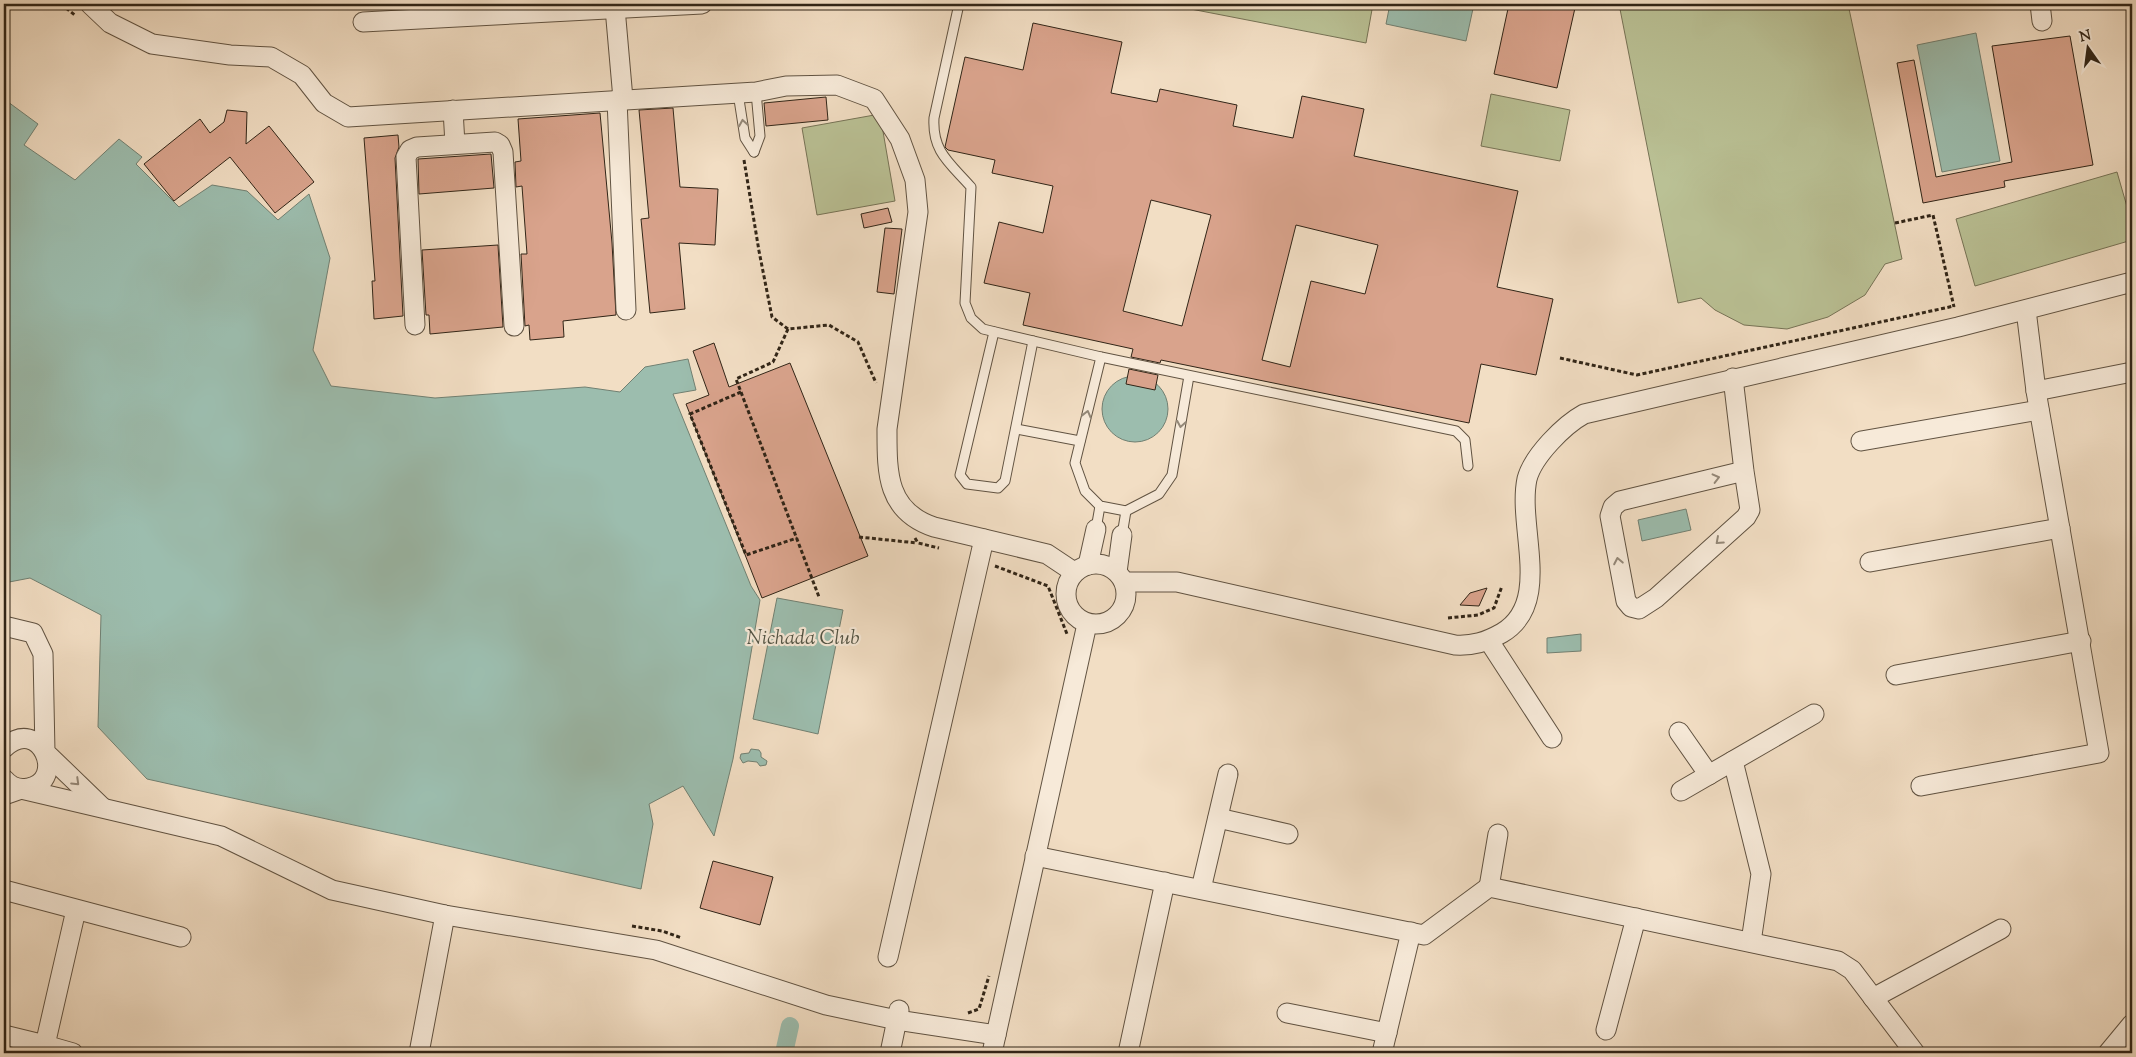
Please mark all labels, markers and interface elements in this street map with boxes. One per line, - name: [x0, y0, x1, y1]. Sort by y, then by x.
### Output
- north arrow: [2064, 22, 2114, 72]
- text: N: [2077, 26, 2093, 48]
- one-way arrow: [739, 119, 749, 128]
- one-way arrow: [1081, 409, 1092, 418]
- one-way arrow: [1176, 420, 1186, 429]
- one-way arrow: [1711, 473, 1720, 484]
- one-way arrow: [1716, 535, 1725, 544]
- one-way arrow: [1614, 556, 1624, 565]
- water label: Nichada Club: [746, 625, 860, 654]
- one-way arrow: [70, 776, 79, 785]

